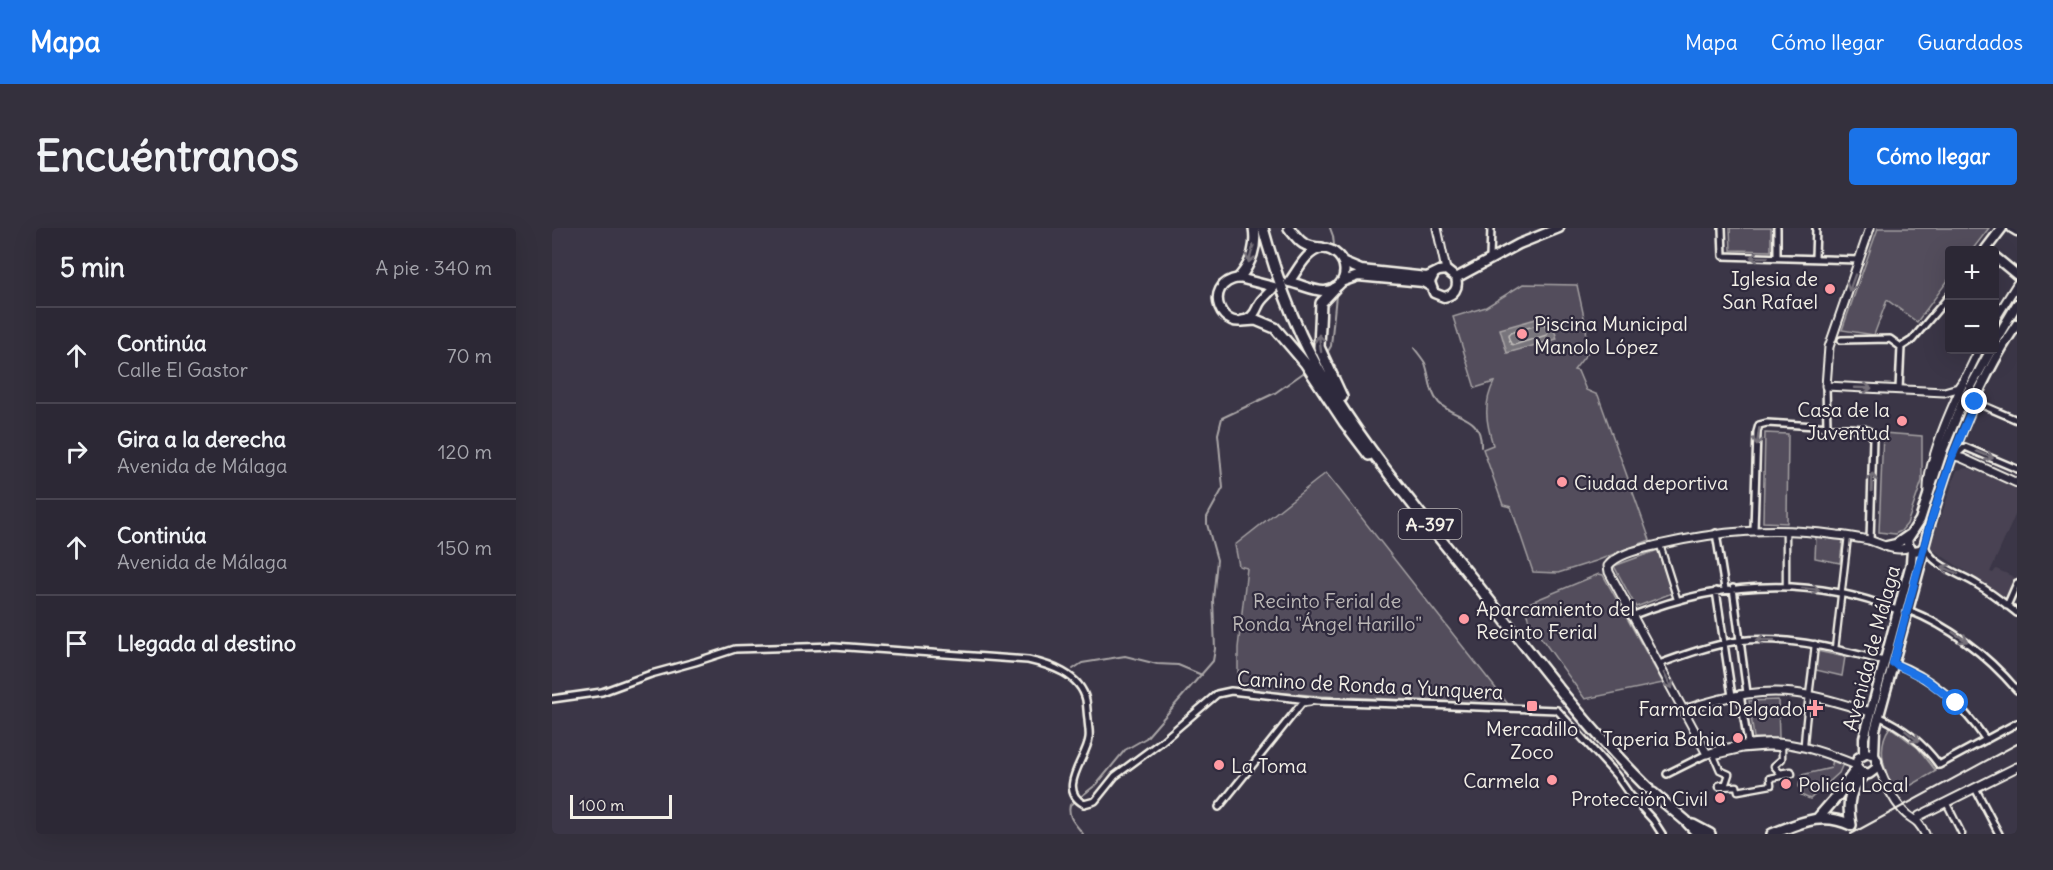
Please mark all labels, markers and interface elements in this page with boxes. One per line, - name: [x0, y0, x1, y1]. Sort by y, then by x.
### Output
- text: Mapa: [30, 24, 100, 60]
- text: Mapa: [1685, 29, 1738, 56]
- text: Cómo llegar: [1771, 29, 1884, 56]
- text: Guardados: [1917, 29, 2023, 56]
- button: Cómo llegar: [1849, 128, 2017, 185]
- text: Encuéntranos: [36, 130, 299, 182]
- one-way arrow: [1245, 245, 1256, 264]
- map controls: [1945, 246, 1999, 354]
- button: +: [1945, 246, 1999, 300]
- text: 5 min: [60, 251, 125, 284]
- one-way arrow: [1749, 251, 1769, 263]
- text: A pie · 340 m: [375, 255, 492, 280]
- place label: Iglesia de San Rafael: [1722, 266, 1818, 314]
- one-way arrow: [1845, 274, 1856, 292]
- marker: Iglesia de San Rafael: [1823, 282, 1837, 296]
- button: −: [1945, 300, 1999, 354]
- place label: Piscina Municipal Manolo López: [1534, 311, 1688, 359]
- marker: Piscina Municipal Manolo López: [1515, 327, 1529, 341]
- text: Continúa: [117, 329, 206, 357]
- one-way arrow: [1314, 333, 1325, 353]
- icon: ahead: [60, 339, 93, 372]
- text: 70 m: [447, 343, 492, 368]
- text: Calle El Gastor: [117, 357, 248, 382]
- one-way arrow: [1852, 382, 1872, 393]
- route end: [1961, 388, 1987, 414]
- place label: Casa de la Juventud: [1797, 397, 1890, 445]
- marker: Casa de la Juventud: [1895, 414, 1909, 428]
- text: Gira a la derecha: [117, 425, 286, 453]
- one-way arrow: [1752, 426, 1763, 446]
- icon: right: [60, 435, 93, 468]
- text: 120 m: [438, 439, 492, 464]
- one-way arrow: [1975, 450, 1994, 461]
- text: Avenida de Málaga: [117, 453, 287, 478]
- place label: Ciudad deportiva: [1574, 470, 1728, 495]
- one-way arrow: [1866, 473, 1877, 493]
- marker: Ciudad deportiva: [1555, 475, 1569, 489]
- road number: A-397: [1398, 509, 1462, 539]
- text: Continúa: [117, 521, 206, 549]
- icon: ahead: [60, 531, 93, 564]
- text: 150 m: [437, 535, 492, 560]
- text: Avenida de Málaga: [117, 549, 287, 574]
- street label: Avenida de Málaga: [1837, 563, 1905, 733]
- one-way arrow: [1942, 564, 1960, 576]
- one-way arrow: [1801, 584, 1821, 595]
- park label: Recinto Ferial de Ronda "Ángel Harillo": [1232, 588, 1422, 636]
- place label: Aparcamiento del Recinto Ferial: [1476, 596, 1635, 644]
- marker: Aparcamiento del Recinto Ferial: [1457, 612, 1471, 626]
- icon: arrive: [60, 627, 93, 660]
- text: Llegada al destino: [117, 629, 296, 657]
- one-way arrow: [1951, 631, 1968, 644]
- one-way arrow: [1755, 634, 1775, 646]
- street label: Camino de Ronda a Yunquera: [1236, 666, 1504, 704]
- one-way arrow: [1662, 672, 1674, 689]
- route start: [1942, 689, 1968, 715]
- place label: Farmacia Delgado: [1638, 696, 1803, 721]
- marker: Mercadillo Zoco: [1525, 699, 1539, 713]
- marker: Farmacia Delgado: [1808, 701, 1822, 715]
- place label: Mercadillo Zoco: [1486, 716, 1578, 764]
- place label: Taperia Bahia: [1602, 726, 1726, 751]
- one-way arrow: [1904, 730, 1920, 743]
- marker: Taperia Bahia: [1731, 731, 1745, 745]
- place label: La Toma: [1231, 753, 1307, 778]
- marker: La Toma: [1212, 758, 1226, 772]
- place label: Carmela: [1463, 768, 1540, 793]
- place label: Policía Local: [1798, 772, 1908, 797]
- marker: Carmela: [1545, 773, 1559, 787]
- marker: Policía Local: [1779, 777, 1793, 791]
- place label: Protección Civil: [1571, 786, 1708, 811]
- marker: Protección Civil: [1713, 791, 1727, 805]
- scale bar: [570, 792, 672, 820]
- text: 100 m: [579, 795, 624, 815]

